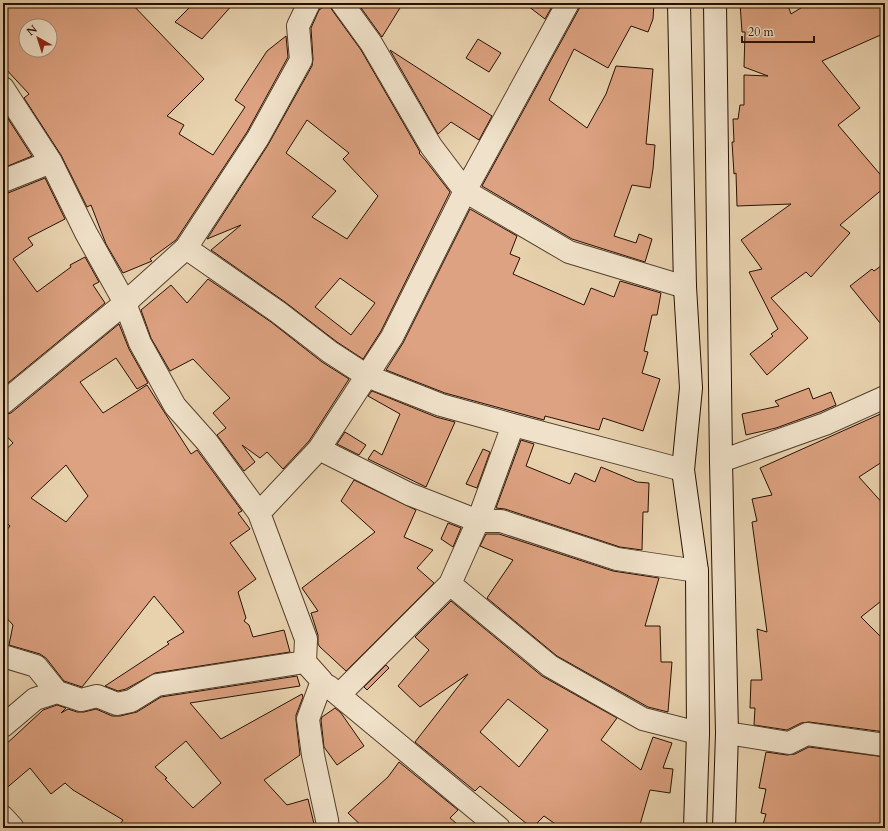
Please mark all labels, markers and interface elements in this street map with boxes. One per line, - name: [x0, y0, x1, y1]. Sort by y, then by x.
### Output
- north arrow: [18, 18, 58, 58]
- scale bar: [742, 18, 814, 44]
- text: N: [24, 21, 41, 39]
- text: 20 m: [748, 24, 775, 40]

